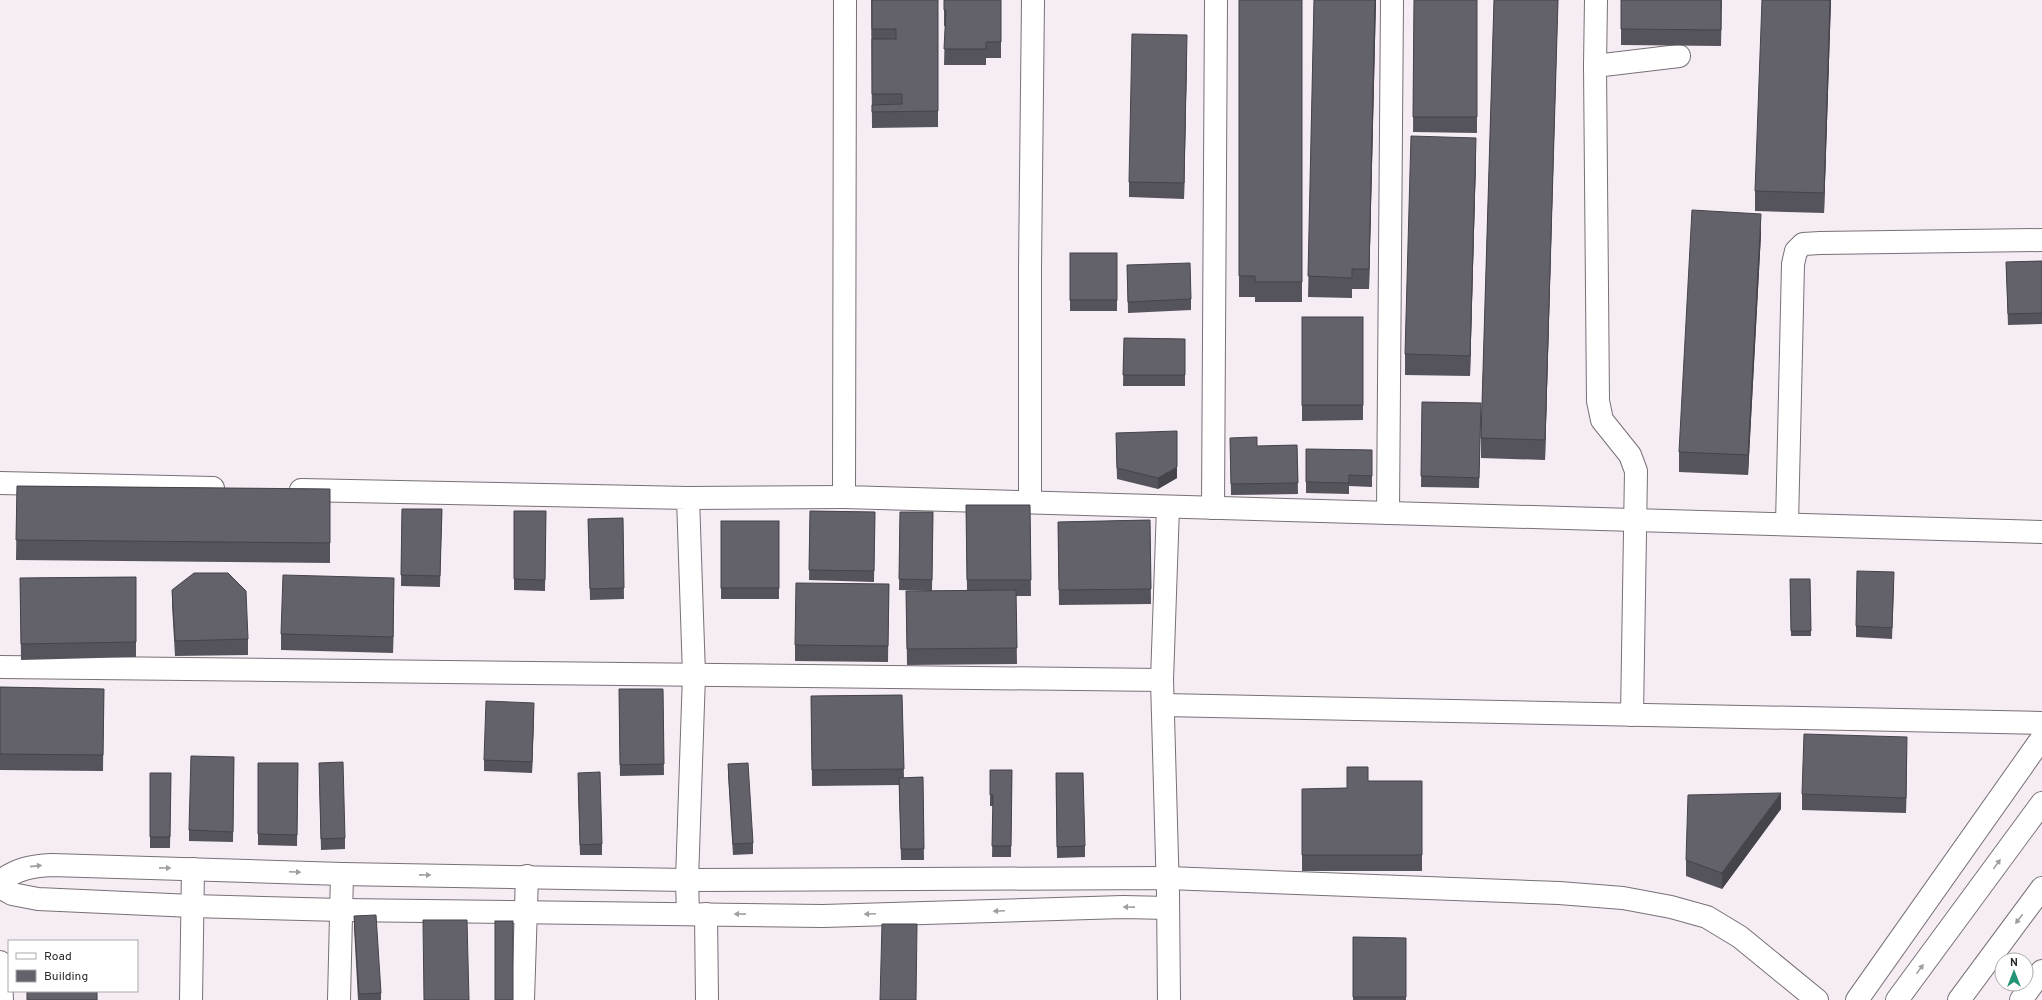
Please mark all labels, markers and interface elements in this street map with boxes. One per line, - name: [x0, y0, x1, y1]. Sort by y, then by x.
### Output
- one-way arrow: [1993, 858, 2001, 869]
- one-way arrow: [29, 863, 42, 870]
- one-way arrow: [159, 865, 172, 871]
- one-way arrow: [289, 869, 302, 875]
- one-way arrow: [419, 872, 432, 878]
- one-way arrow: [1122, 904, 1135, 910]
- one-way arrow: [993, 907, 1005, 914]
- one-way arrow: [733, 911, 746, 917]
- one-way arrow: [864, 911, 876, 918]
- one-way arrow: [2015, 914, 2023, 925]
- legend: [8, 940, 138, 992]
- text: Road: [44, 949, 72, 965]
- north arrow: [1994, 952, 2034, 992]
- text: N: [2010, 956, 2018, 970]
- one-way arrow: [1916, 963, 1925, 974]
- text: Building: [44, 969, 88, 985]

